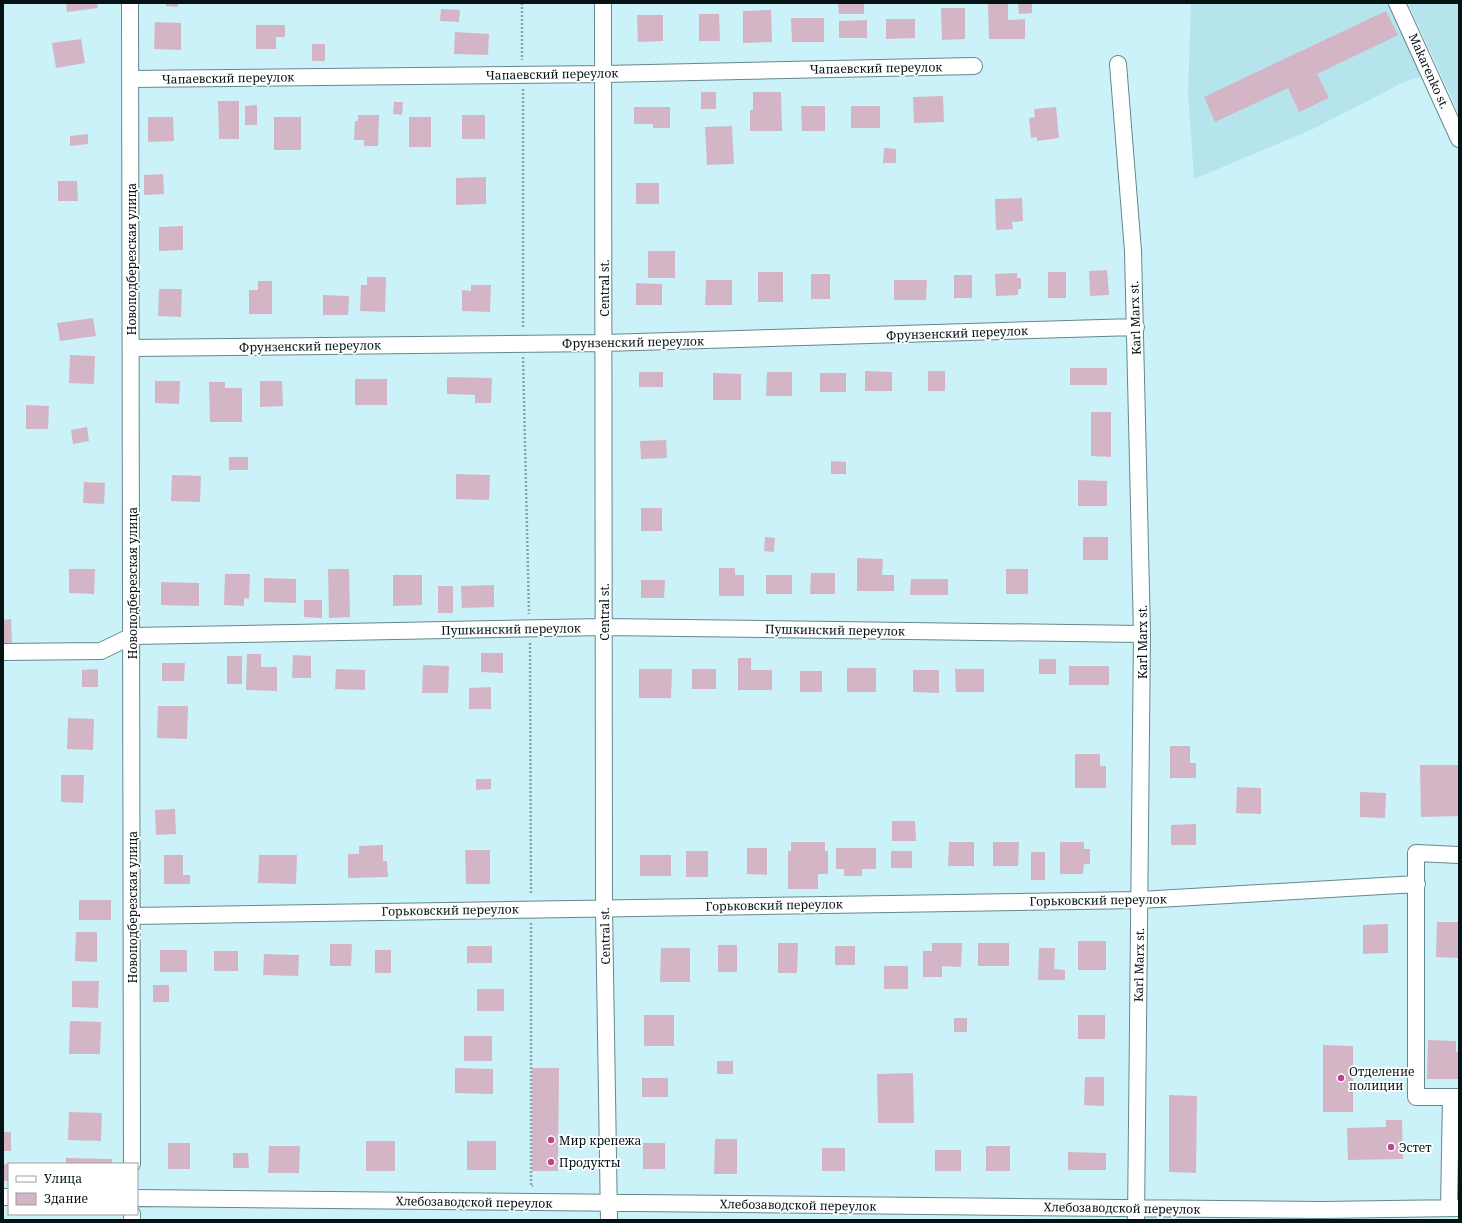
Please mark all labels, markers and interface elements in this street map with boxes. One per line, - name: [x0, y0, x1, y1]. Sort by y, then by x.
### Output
- street label: Makarenko st.: [1405, 31, 1453, 111]
- street label: Чапаевский переулок: [810, 58, 943, 78]
- street label: Чапаевский переулок: [486, 64, 619, 84]
- street label: Чапаевский переулок: [162, 68, 295, 88]
- street label: Новоподберезская улица: [123, 183, 140, 335]
- street label: Central st.: [596, 259, 613, 317]
- street label: Karl Marx st.: [1125, 281, 1145, 355]
- street label: Фрунзенский переулок: [886, 322, 1029, 344]
- street label: Фрунзенский переулок: [562, 332, 705, 352]
- street label: Фрунзенский переулок: [239, 336, 382, 356]
- street label: Новоподберезская улица: [124, 507, 141, 659]
- street label: Central st.: [596, 583, 613, 641]
- street label: Karl Marx st.: [1134, 605, 1151, 679]
- street label: Пушкинский переулок: [441, 619, 582, 639]
- street label: Пушкинский переулок: [765, 620, 906, 640]
- street label: Новоподберезская улица: [124, 831, 141, 983]
- street label: Горьковский переулок: [1029, 890, 1168, 910]
- street label: Горьковский переулок: [705, 895, 844, 915]
- street label: Горьковский переулок: [381, 900, 520, 920]
- street label: Central st.: [596, 907, 614, 965]
- street label: Karl Marx st.: [1130, 928, 1148, 1002]
- place label: Отделение полиции: [1349, 1063, 1414, 1094]
- marker: Отделение полиции: [1336, 1073, 1346, 1083]
- place label: Мир крепежа: [559, 1132, 641, 1149]
- marker: Мир крепежа: [546, 1135, 556, 1145]
- place label: Эстет: [1399, 1139, 1432, 1156]
- marker: Эстет: [1386, 1142, 1396, 1152]
- place label: Продукты: [559, 1154, 621, 1171]
- marker: Продукты: [546, 1157, 556, 1167]
- legend: [8, 1163, 138, 1215]
- text: Улица: [44, 1170, 82, 1187]
- text: Здание: [44, 1190, 88, 1207]
- street label: Хлебозаводской переулок: [395, 1192, 554, 1212]
- street label: Хлебозаводской переулок: [719, 1195, 878, 1215]
- street label: Хлебозаводской переулок: [1043, 1198, 1202, 1218]

